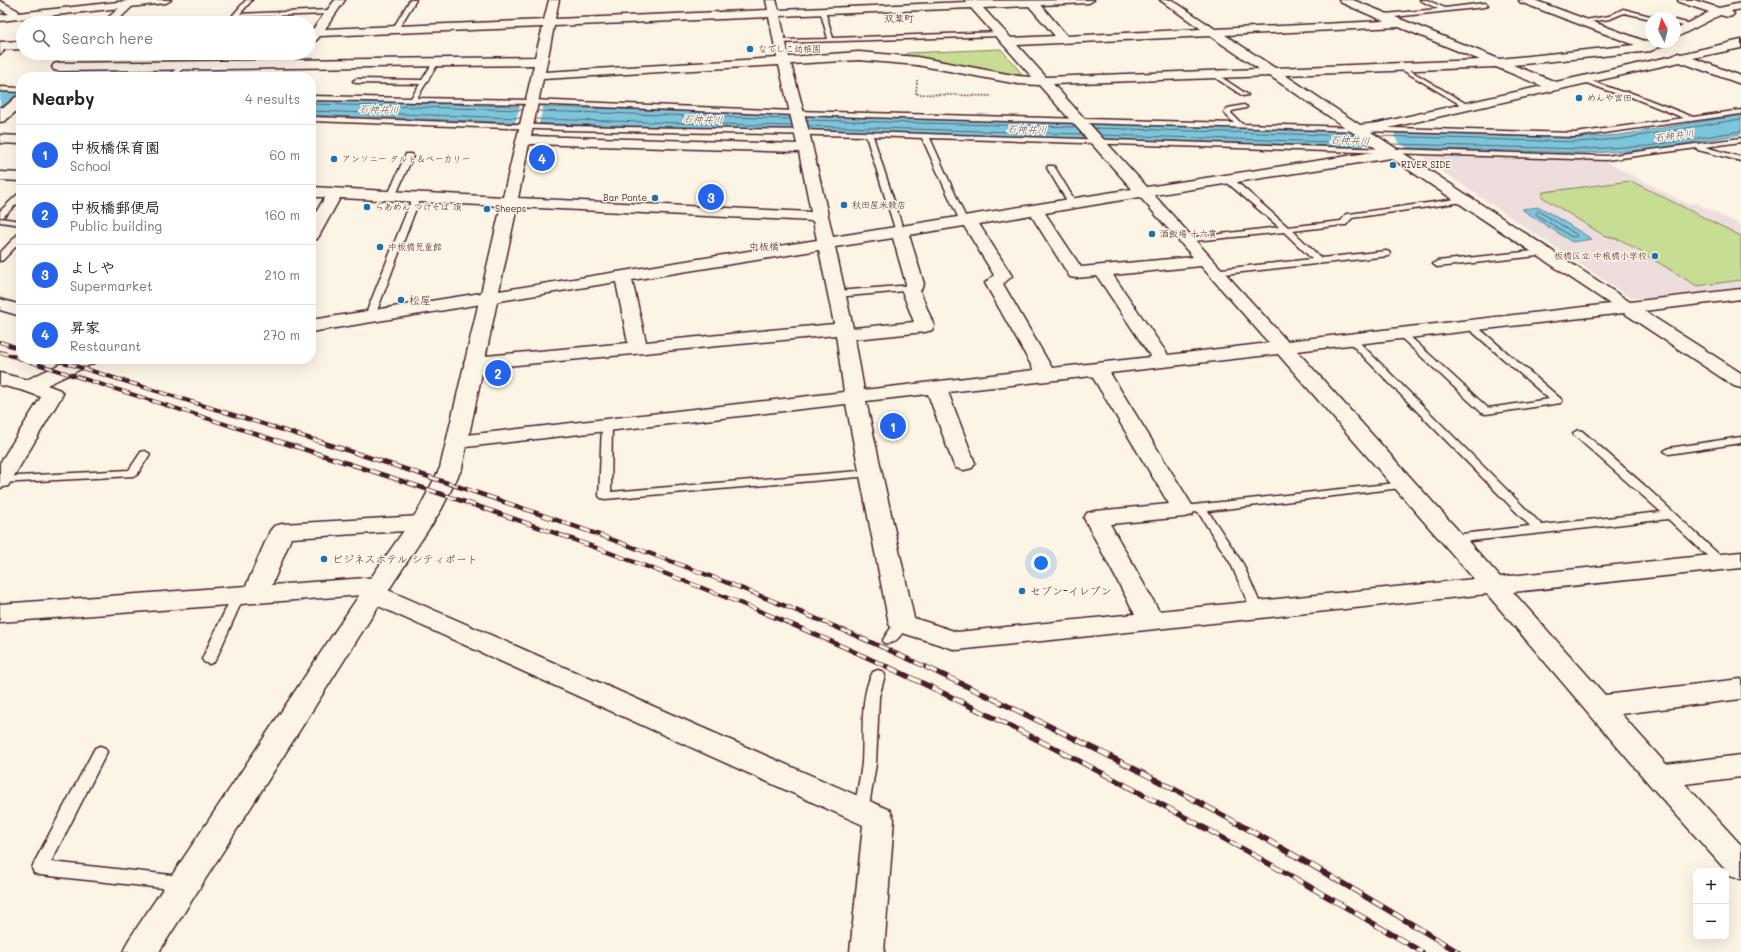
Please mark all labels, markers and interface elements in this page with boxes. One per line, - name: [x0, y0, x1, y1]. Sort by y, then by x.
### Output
- district label: 双葉町: [884, 11, 914, 25]
- north arrow: [1645, 12, 1681, 48]
- search box: [16, 16, 316, 60]
- icon: search: [30, 27, 52, 49]
- text: Search here: [62, 28, 153, 48]
- place label: なでしこ幼稚園: [758, 43, 821, 54]
- marker: なでしこ幼稚園: [745, 44, 755, 54]
- text: Nearby: [32, 87, 94, 109]
- text: 4 results: [245, 90, 300, 107]
- place label: めんや宮田: [1587, 92, 1632, 103]
- marker: めんや宮田: [1574, 93, 1584, 103]
- water label: 石神井川: [359, 101, 399, 117]
- water label: 石神井川: [683, 111, 723, 127]
- water label: 石神井川: [1007, 121, 1047, 137]
- water label: 石神井川: [1653, 126, 1695, 144]
- water label: 石神井川: [1330, 132, 1370, 148]
- text: 中板橋保育園: [70, 137, 160, 157]
- pin: 4: [529, 143, 555, 173]
- text: 1: [42, 146, 48, 163]
- text: 60 m: [270, 146, 300, 163]
- place label: アンソニー タルト＆ベーカリー: [342, 153, 471, 164]
- marker: アンソニー タルト＆ベーカリー: [329, 154, 339, 164]
- text: School: [70, 157, 111, 174]
- place label: RIVER SIDE: [1401, 159, 1451, 170]
- marker: RIVER SIDE: [1388, 160, 1398, 170]
- pin: 3: [698, 182, 724, 212]
- place label: Bar Ponte: [603, 192, 647, 203]
- marker: Bar Ponte: [650, 193, 660, 203]
- text: 中板橋郵便局: [70, 197, 160, 217]
- place label: 秋田屋米穀店: [852, 199, 906, 210]
- marker: 秋田屋米穀店: [839, 200, 849, 210]
- place label: らあめん つけそば 頂: [375, 201, 462, 212]
- marker: らあめん つけそば 頂: [362, 202, 372, 212]
- place label: Sheeps: [495, 203, 526, 214]
- marker: Sheeps: [482, 204, 492, 214]
- text: 2: [41, 206, 49, 223]
- text: 160 m: [264, 206, 300, 223]
- text: Public building: [70, 217, 162, 234]
- place label: 酒飯場 十六貫: [1160, 228, 1217, 239]
- marker: 酒飯場 十六貫: [1147, 229, 1157, 239]
- district label: 中板橋: [749, 239, 779, 253]
- place label: 中板橋児童館: [388, 241, 442, 252]
- marker: 中板橋児童館: [375, 242, 385, 252]
- place label: 板橋区立 中根橋小学校: [1554, 250, 1647, 261]
- marker: 板橋区立 中根橋小学校: [1650, 251, 1660, 261]
- text: よしや: [70, 257, 115, 277]
- text: 3: [41, 266, 49, 283]
- text: 210 m: [264, 266, 300, 283]
- text: Supermarket: [70, 277, 153, 294]
- place label: 松屋: [409, 292, 431, 307]
- marker: 松屋: [396, 295, 406, 305]
- text: 昇家: [70, 317, 100, 337]
- text: 4: [41, 326, 49, 343]
- text: 270 m: [263, 326, 300, 343]
- text: Restaurant: [70, 337, 141, 354]
- pin: 2: [485, 358, 511, 388]
- pin: 1: [880, 411, 906, 441]
- place label: ビジネスホテル シティポート: [332, 551, 478, 566]
- your location: [1031, 553, 1051, 573]
- marker: ビジネスホテル シティポート: [319, 554, 329, 564]
- place label: セブン-イレブン: [1030, 583, 1112, 598]
- marker: セブン-イレブン: [1017, 586, 1027, 596]
- map controls: [1693, 868, 1729, 940]
- button: +: [1693, 868, 1729, 904]
- button: −: [1693, 904, 1729, 940]

